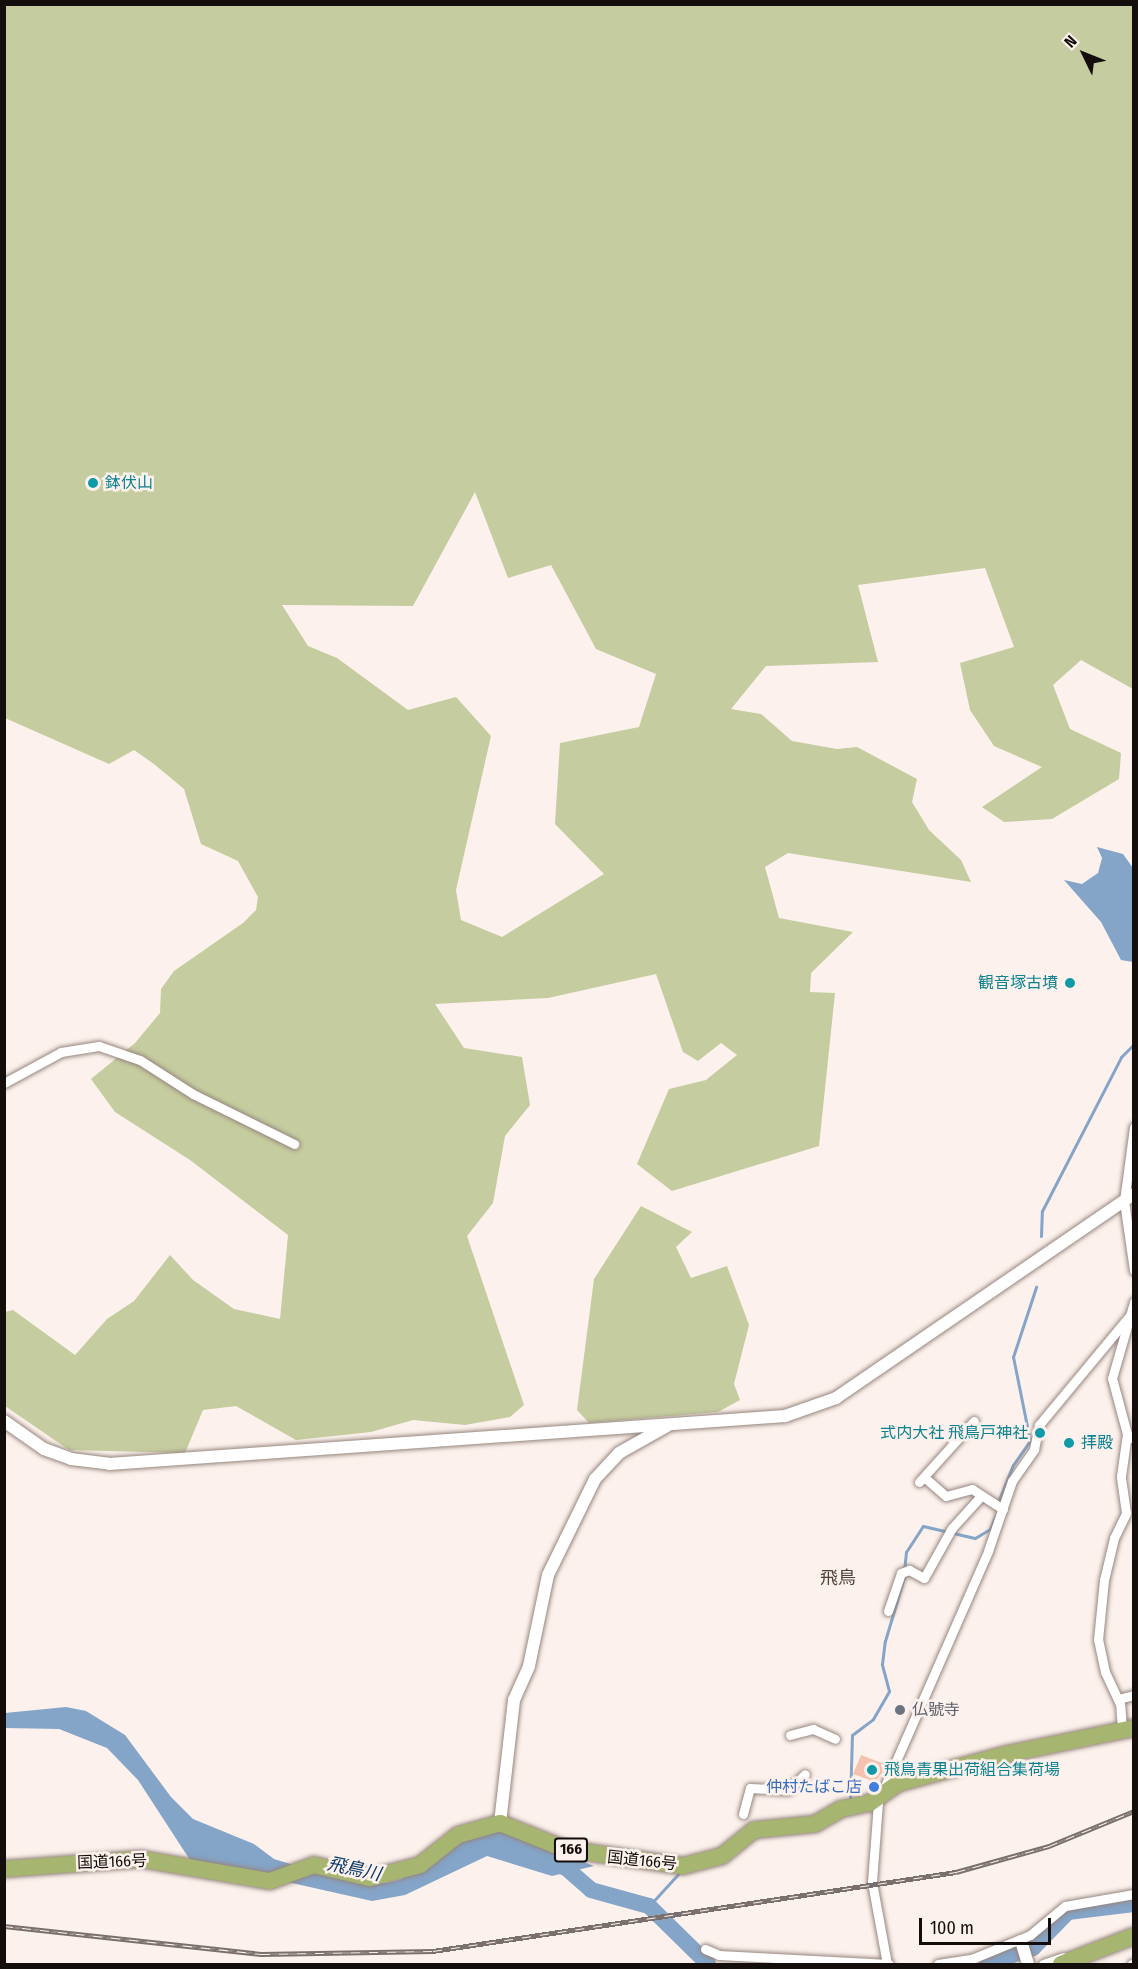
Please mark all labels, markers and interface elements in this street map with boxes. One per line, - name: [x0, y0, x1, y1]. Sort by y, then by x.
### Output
- north arrow: [1054, 24, 1114, 84]
- text: N: [1060, 31, 1081, 51]
- place label: 鉢伏山: [105, 473, 153, 493]
- marker: 鉢伏山: [86, 476, 100, 490]
- place label: 観音塚古墳: [978, 973, 1058, 993]
- marker: 観音塚古墳: [1063, 976, 1077, 990]
- place label: 式内大社 飛鳥戸神社: [880, 1423, 1028, 1443]
- marker: 式内大社 飛鳥戸神社: [1033, 1426, 1047, 1440]
- place label: 拝殿: [1081, 1433, 1113, 1453]
- marker: 拝殿: [1062, 1436, 1076, 1450]
- district label: 飛鳥: [820, 1567, 856, 1589]
- place label: 仏號寺: [912, 1700, 960, 1720]
- marker: 仏號寺: [893, 1703, 907, 1717]
- place label: 飛鳥青果出荷組合集荷場: [884, 1760, 1060, 1780]
- marker: 飛鳥青果出荷組合集荷場: [865, 1763, 879, 1777]
- place label: 仲村たばこ店: [766, 1777, 862, 1797]
- marker: 仲村たばこ店: [867, 1780, 881, 1794]
- road number: 166: [553, 1838, 589, 1862]
- street label: 国道166号: [606, 1848, 678, 1874]
- street label: 国道166号: [77, 1851, 147, 1873]
- water label: 飛鳥川: [325, 1853, 383, 1885]
- scale bar: [922, 1906, 1054, 1944]
- text: 100 m: [930, 1917, 974, 1939]

